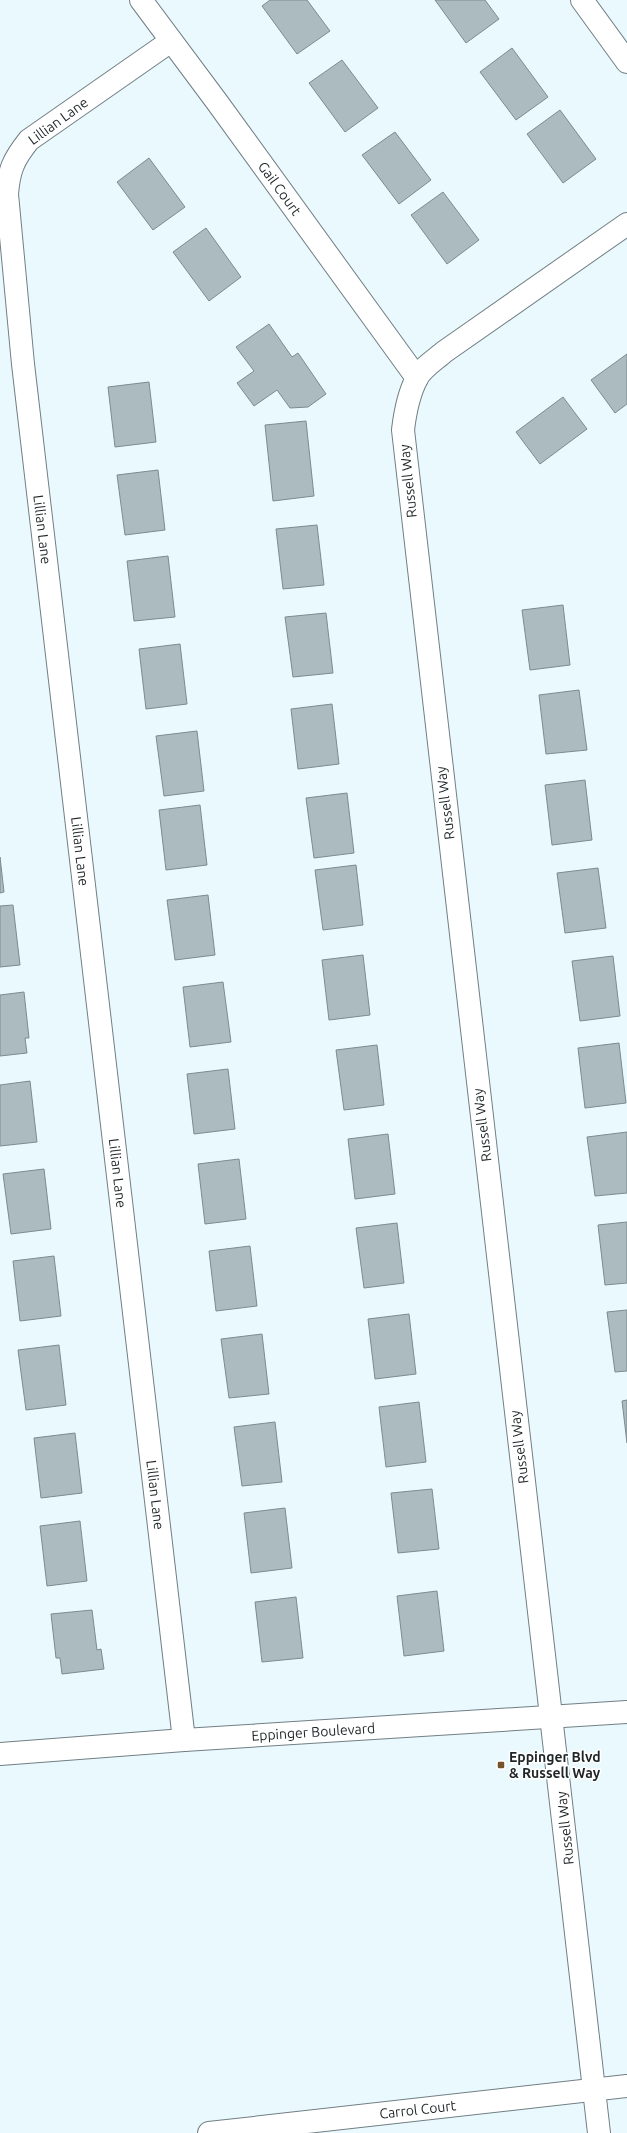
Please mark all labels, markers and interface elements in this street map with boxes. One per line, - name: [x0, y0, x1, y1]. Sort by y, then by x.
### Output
- street label: Lillian Lane: [25, 94, 91, 148]
- street label: Gail Court: [255, 159, 305, 219]
- street label: Russell Way: [396, 443, 420, 519]
- street label: Lillian Lane: [30, 494, 54, 565]
- street label: Russell Way: [433, 765, 457, 841]
- street label: Lillian Lane: [68, 816, 92, 887]
- street label: Russell Way: [470, 1087, 494, 1163]
- street label: Lillian Lane: [106, 1138, 130, 1209]
- street label: Russell Way: [507, 1409, 531, 1485]
- street label: Lillian Lane: [143, 1459, 167, 1531]
- street label: Eppinger Boulevard: [251, 1720, 376, 1744]
- place label: Eppinger Blvd & Russell Way: [509, 1749, 601, 1781]
- marker: Eppinger Blvd & Russell Way: [496, 1760, 506, 1770]
- street label: Russell Way: [553, 1790, 577, 1866]
- street label: Carrol Court: [378, 2097, 457, 2122]

